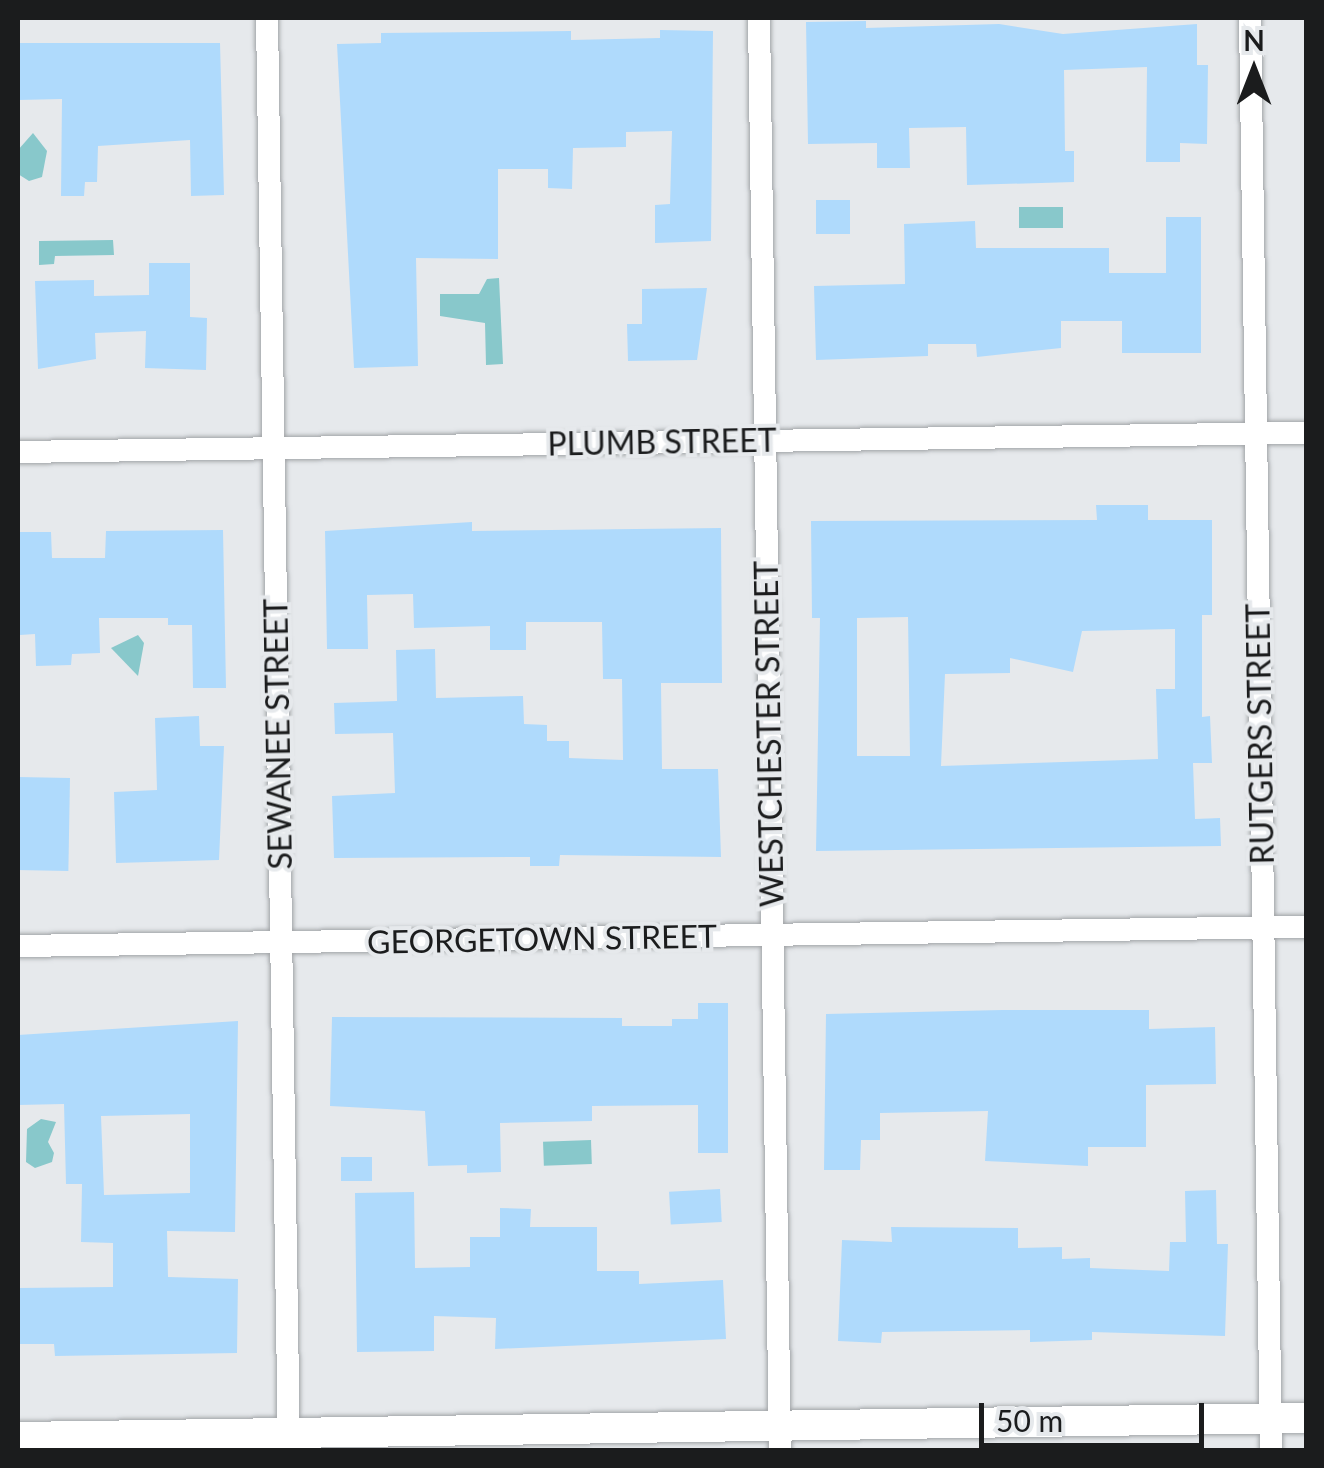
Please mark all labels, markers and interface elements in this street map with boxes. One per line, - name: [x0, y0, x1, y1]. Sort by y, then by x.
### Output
- north arrow: [1204, 20, 1304, 120]
- text: N: [1243, 23, 1265, 57]
- street label: PLUMB STREET: [547, 421, 777, 463]
- street label: WESTCHESTER STREET: [747, 561, 791, 907]
- street label: SEWANEE STREET: [256, 598, 300, 870]
- street label: RUTGERS STREET: [1239, 603, 1281, 865]
- street label: GEORGETOWN STREET: [367, 917, 717, 961]
- scale bar: [984, 1383, 1209, 1445]
- text: 50 m: [996, 1402, 1063, 1438]

